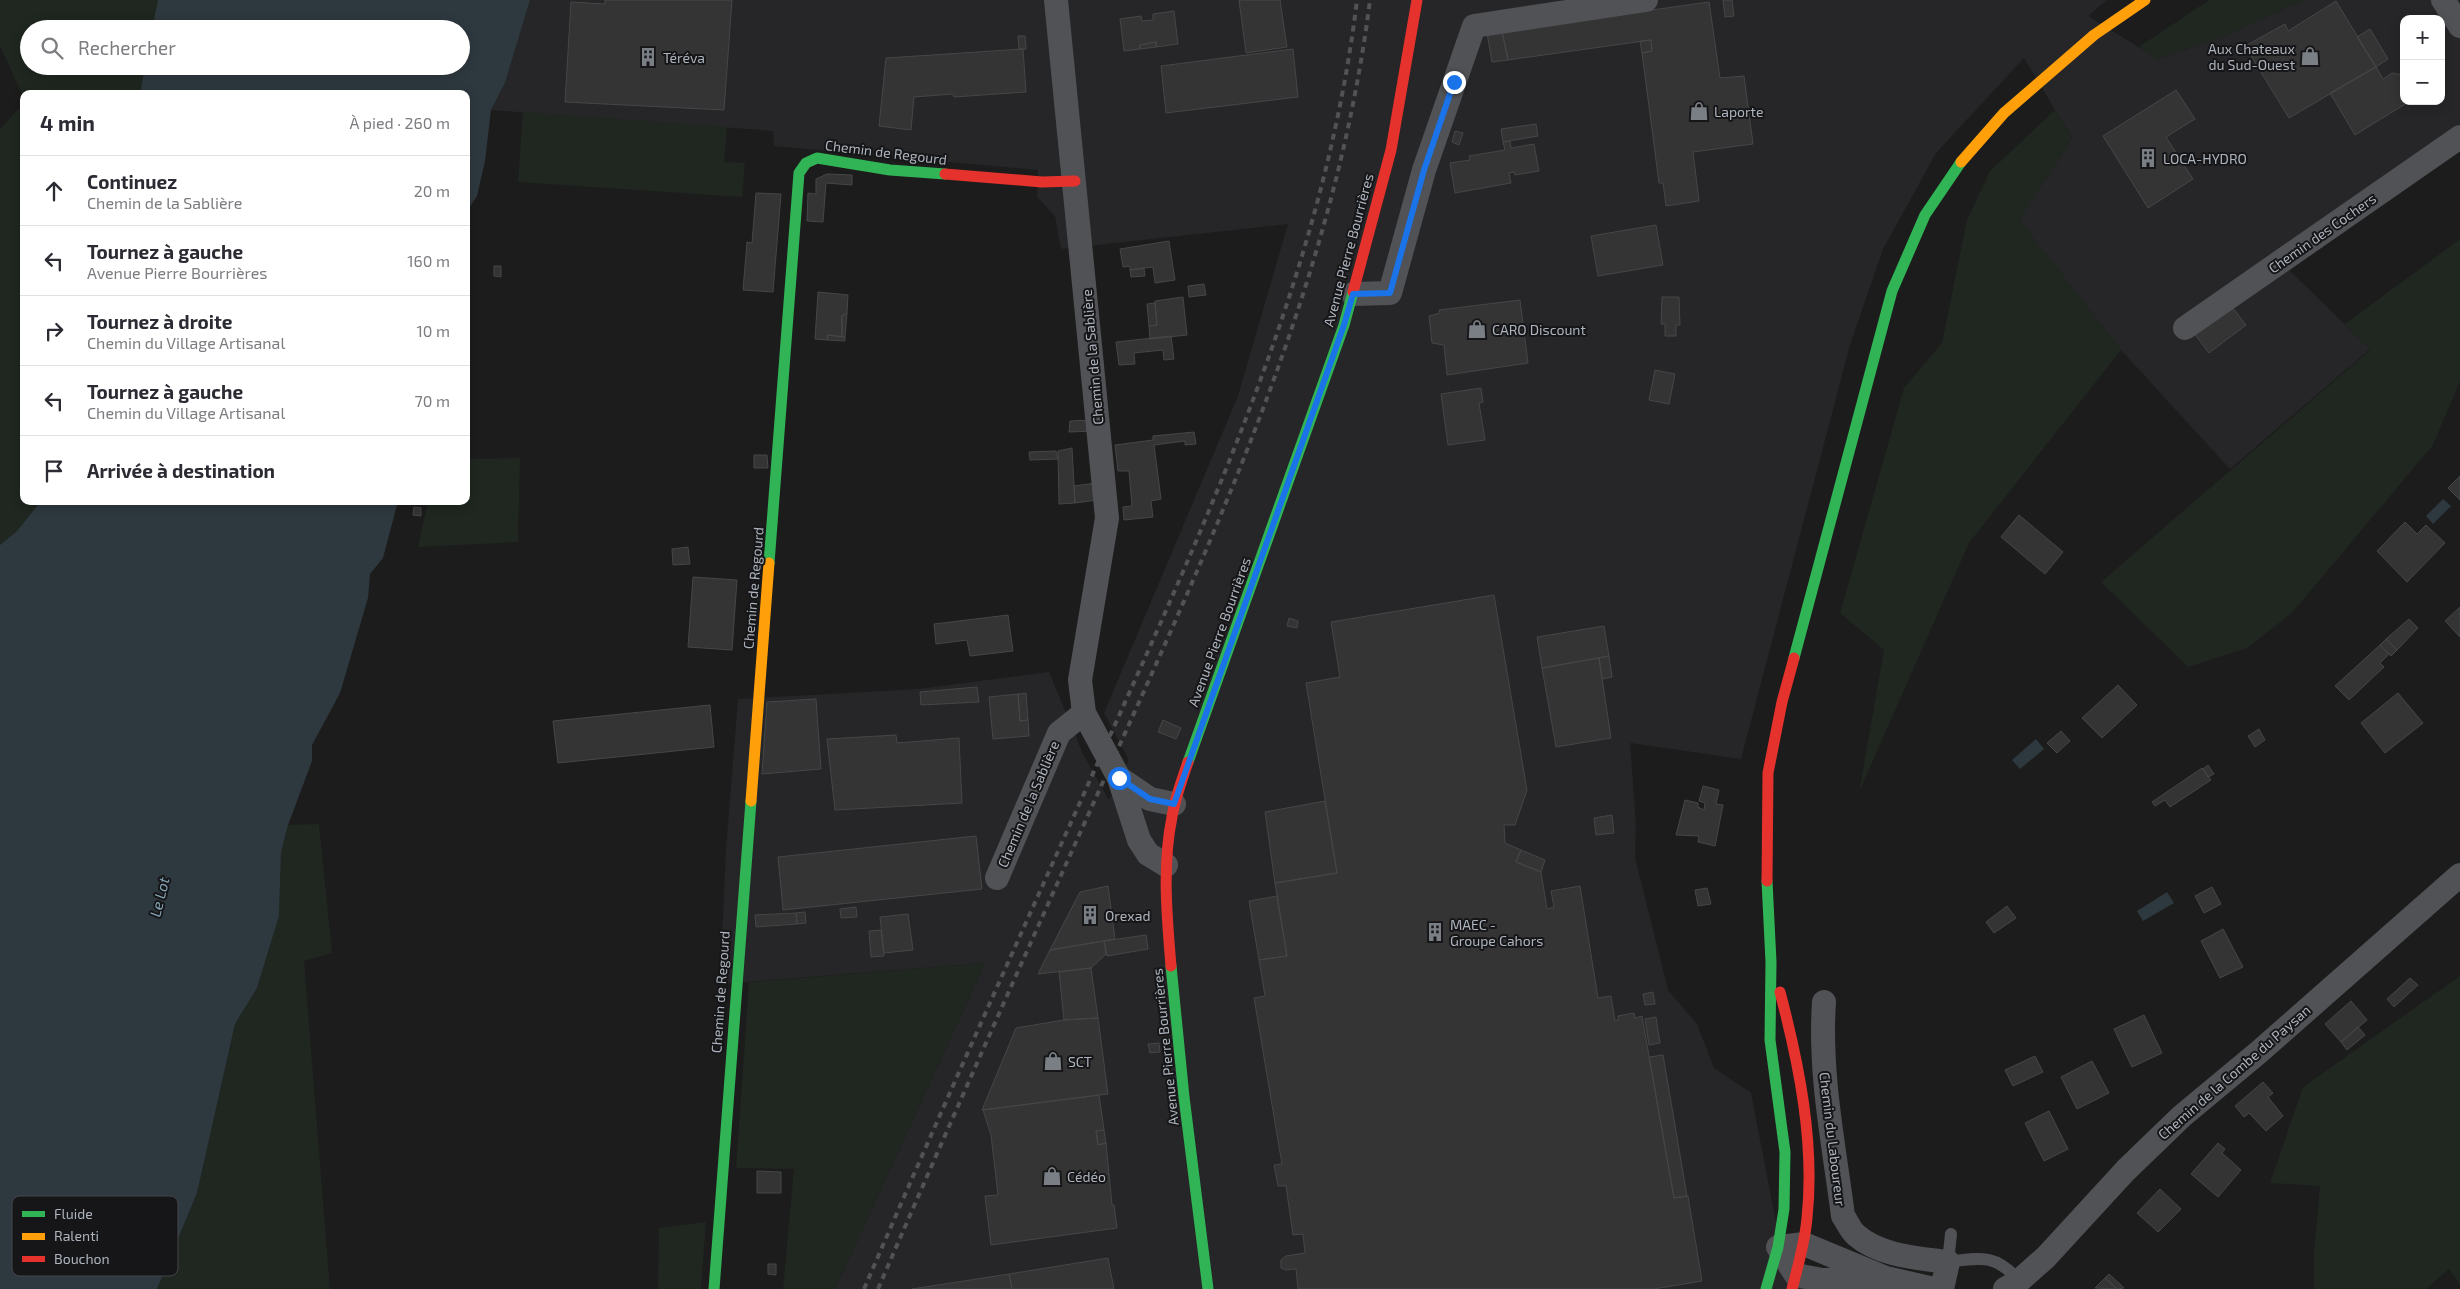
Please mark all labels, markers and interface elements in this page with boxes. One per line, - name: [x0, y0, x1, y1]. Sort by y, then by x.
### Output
- map controls: [2400, 15, 2445, 105]
- button: +: [2400, 15, 2445, 60]
- search box: [20, 20, 470, 75]
- icon: search: [38, 34, 66, 62]
- text: Rechercher: [78, 36, 176, 59]
- place label: Aux Chateaux du Sud-Ouest: [2208, 40, 2296, 73]
- shop icon: Aux Chateaux du Sud-Ouest: [2299, 45, 2321, 67]
- building icon: Téréva: [637, 46, 659, 68]
- place label: Téréva: [663, 49, 705, 66]
- button: −: [2400, 60, 2445, 105]
- route end: [1443, 71, 1466, 94]
- shop icon: Laporte: [1688, 100, 1710, 122]
- place label: Laporte: [1714, 103, 1763, 120]
- text: 4 min: [40, 110, 95, 135]
- text: À pied · 260 m: [350, 113, 450, 132]
- street label: Chemin de Regourd: [824, 136, 948, 168]
- building icon: LOCA-HYDRO: [2137, 147, 2159, 169]
- place label: LOCA-HYDRO: [2163, 150, 2247, 167]
- text: Continuez: [87, 170, 177, 193]
- street label: Avenue Pierre Bourrières: [1319, 172, 1377, 328]
- icon: ahead: [40, 177, 68, 205]
- text: 20 m: [414, 181, 450, 200]
- street label: Chemin des Cochers: [2265, 189, 2379, 277]
- text: Chemin de la Sablière: [87, 193, 242, 212]
- text: Tournez à gauche: [87, 240, 243, 263]
- icon: left: [40, 247, 68, 275]
- text: 160 m: [407, 251, 450, 270]
- text: Avenue Pierre Bourrières: [87, 263, 267, 282]
- street label: Chemin de la Sablière: [1078, 289, 1106, 425]
- text: Tournez à droite: [87, 310, 233, 333]
- icon: right: [40, 317, 68, 345]
- shop icon: CARO Discount: [1466, 318, 1488, 340]
- text: 10 m: [416, 321, 450, 340]
- place label: CARO Discount: [1492, 321, 1586, 338]
- text: Chemin du Village Artisanal: [87, 333, 285, 352]
- text: Tournez à gauche: [87, 380, 243, 403]
- icon: left: [40, 387, 68, 415]
- text: 70 m: [415, 391, 450, 410]
- text: Chemin du Village Artisanal: [87, 403, 285, 422]
- icon: arrive: [40, 457, 68, 485]
- text: Arrivée à destination: [87, 459, 275, 482]
- street label: Chemin de Regourd: [739, 526, 767, 650]
- street label: Avenue Pierre Bourrières: [1184, 555, 1254, 709]
- street label: Chemin de la Sablière: [994, 738, 1062, 870]
- route start: [1108, 767, 1131, 790]
- water label: Le Lot: [145, 875, 173, 919]
- building icon: Orexad: [1079, 904, 1101, 926]
- place label: Orexad: [1105, 907, 1150, 924]
- place label: MAEC - Groupe Cahors: [1450, 916, 1543, 949]
- building icon: MAEC - Groupe Cahors: [1424, 921, 1446, 943]
- street label: Chemin de Regourd: [707, 930, 733, 1054]
- street label: Avenue Pierre Bourrières: [1148, 968, 1182, 1126]
- street label: Chemin de la Combe du Paysan: [2154, 1001, 2314, 1143]
- shop icon: SCT: [1042, 1050, 1064, 1072]
- place label: SCT: [1068, 1053, 1092, 1070]
- street label: Chemin du Laboureur: [1816, 1071, 1850, 1207]
- shop icon: Cédéo: [1041, 1165, 1063, 1187]
- place label: Cédéo: [1067, 1168, 1106, 1185]
- legend: [12, 1196, 178, 1276]
- text: Fluide: [54, 1205, 93, 1222]
- text: Ralenti: [54, 1227, 99, 1244]
- text: Bouchon: [54, 1250, 110, 1267]

